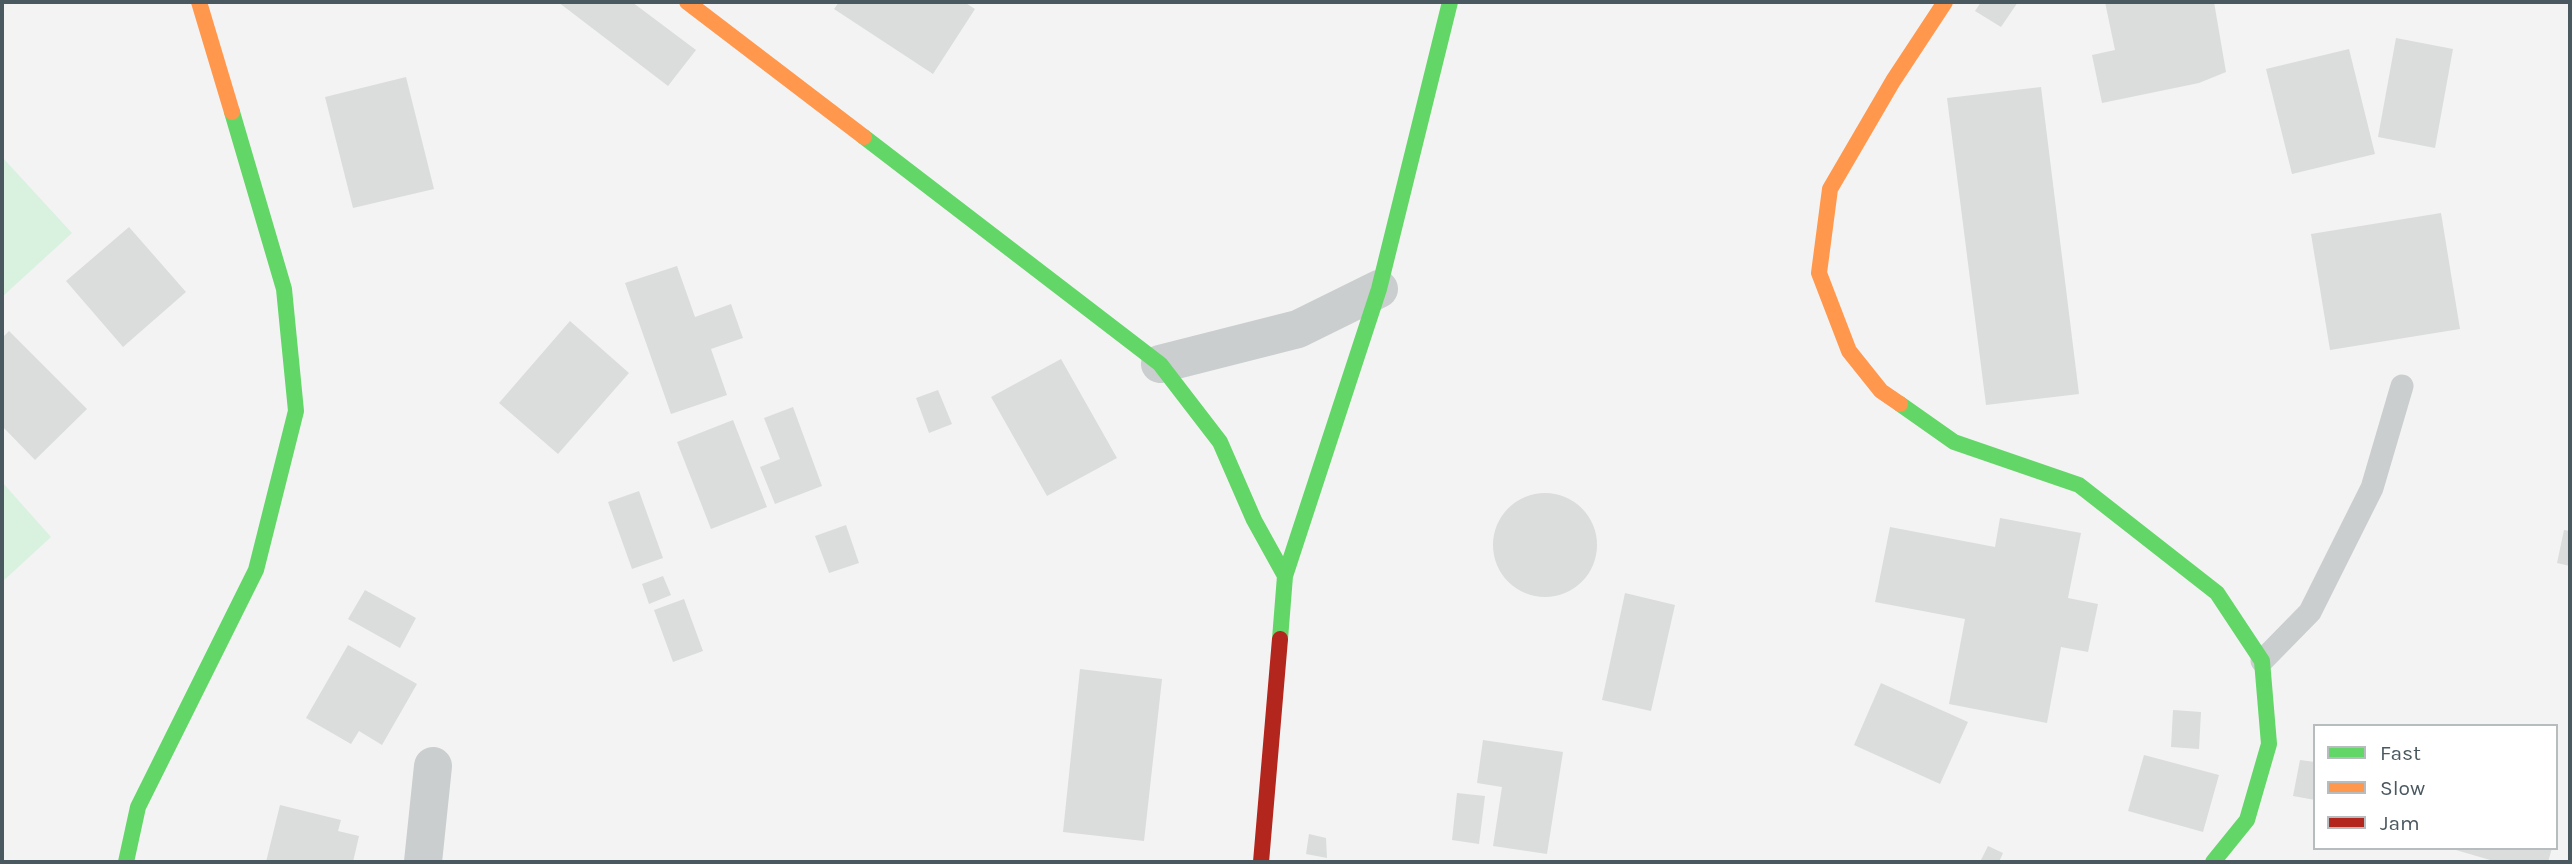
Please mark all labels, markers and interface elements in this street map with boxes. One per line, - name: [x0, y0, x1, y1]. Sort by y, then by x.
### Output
- legend: [2313, 724, 2558, 850]
- text: Fast: [2380, 741, 2421, 765]
- text: Slow: [2380, 776, 2425, 800]
- text: Jam: [2380, 811, 2420, 835]

